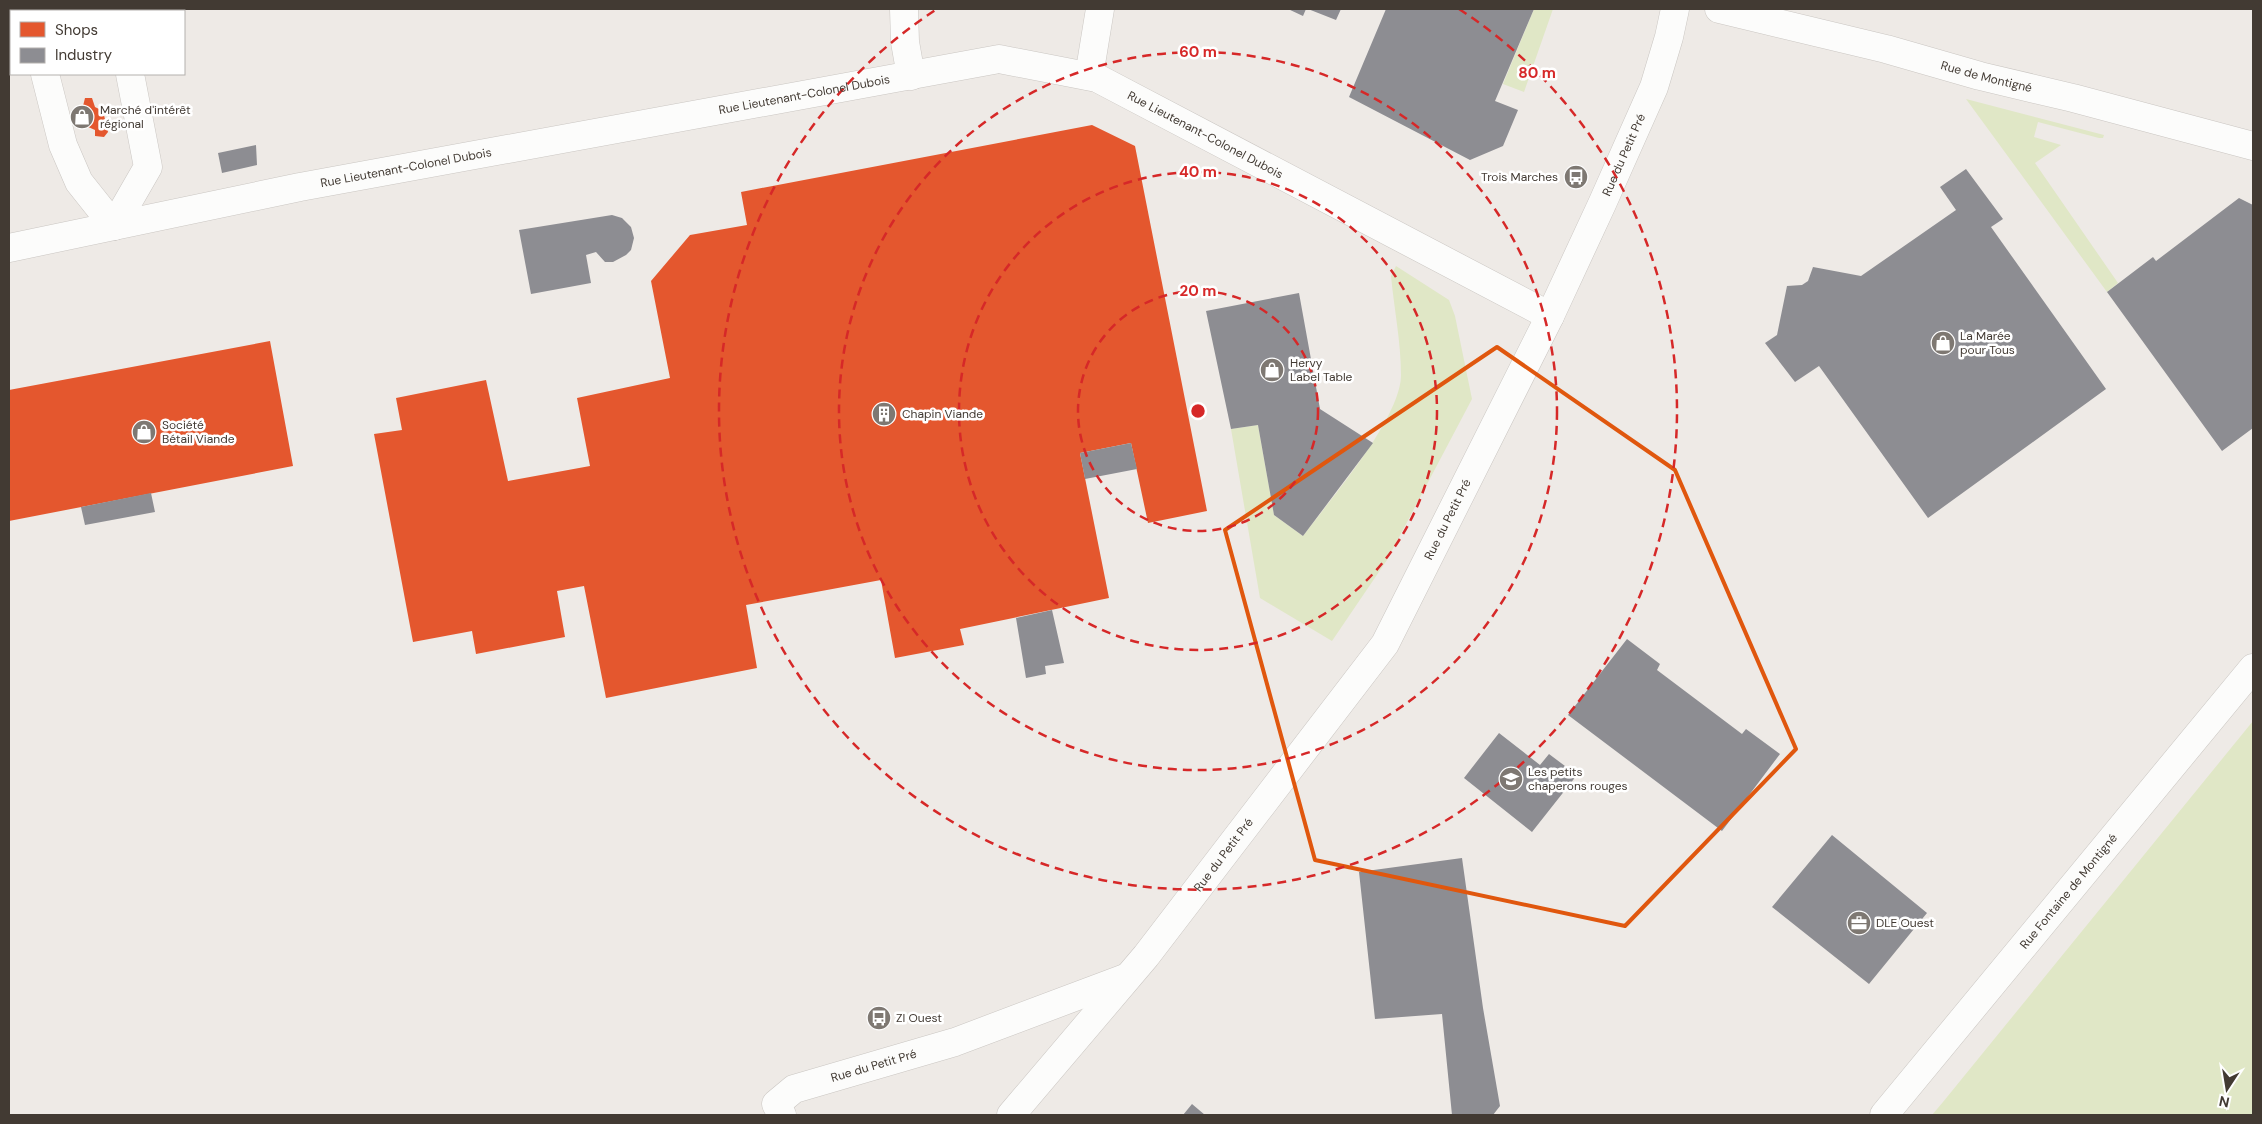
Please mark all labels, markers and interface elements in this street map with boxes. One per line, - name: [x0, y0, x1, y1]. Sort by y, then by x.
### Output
- legend: [10, 10, 185, 75]
- text: Shops: [55, 20, 98, 40]
- text: 60 m: [1179, 42, 1217, 62]
- text: Industry: [55, 45, 113, 65]
- street label: Rue de Montigné: [1939, 57, 2034, 96]
- text: 80 m: [1518, 63, 1556, 83]
- street label: Rue Lieutenant-Colonel Dubois: [717, 71, 891, 118]
- street label: Rue Lieutenant-Colonel Dubois: [1125, 87, 1286, 182]
- place label: Marché d'intérêt régional: [100, 102, 191, 132]
- shop icon: Marché d'intérêt régional: [69, 104, 95, 130]
- street label: Rue du Petit Pré: [1599, 111, 1649, 199]
- street label: Rue Lieutenant-Colonel Dubois: [319, 144, 493, 191]
- text: 40 m: [1179, 162, 1217, 182]
- bus stop icon: Trois Marches: [1563, 164, 1589, 190]
- place label: Trois Marches: [1481, 169, 1558, 185]
- text: 20 m: [1180, 281, 1216, 301]
- place label: La Marée pour Tous: [1960, 328, 2015, 358]
- shop icon: La Marée pour Tous: [1930, 330, 1956, 356]
- place label: Hervy Label Table: [1290, 355, 1353, 385]
- shop icon: Hervy Label Table: [1259, 357, 1285, 383]
- building icon: Chapin Viande: [871, 401, 897, 427]
- centre of rings: [1189, 402, 1207, 420]
- place label: Chapin Viande: [902, 406, 983, 422]
- place label: Société Bétail Viande: [162, 417, 235, 447]
- shop icon: Société Bétail Viande: [131, 419, 157, 445]
- street label: Rue du Petit Pré: [1421, 476, 1475, 563]
- place label: Les petits chaperons rouges: [1528, 764, 1628, 794]
- school or university icon: Les petits chaperons rouges: [1498, 766, 1524, 792]
- street label: Rue du Petit Pré: [1190, 815, 1257, 895]
- street label: Rue Fontaine de Montigné: [2016, 830, 2121, 952]
- office icon: DLE Ouest: [1846, 910, 1872, 936]
- place label: DLE Ouest: [1876, 915, 1934, 931]
- bus stop icon: ZI Ouest: [866, 1005, 892, 1031]
- place label: ZI Ouest: [896, 1010, 942, 1026]
- street label: Rue du Petit Pré: [829, 1046, 919, 1086]
- north arrow: [2202, 1064, 2252, 1114]
- text: N: [2217, 1092, 2231, 1112]

